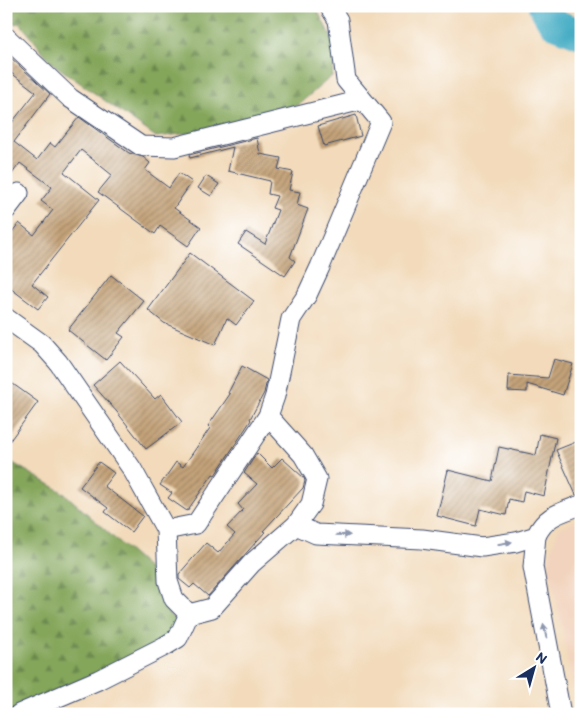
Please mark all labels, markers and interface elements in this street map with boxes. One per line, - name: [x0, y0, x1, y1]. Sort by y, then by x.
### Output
- one-way arrow: [335, 532, 351, 540]
- one-way arrow: [497, 539, 513, 547]
- one-way arrow: [541, 623, 549, 639]
- north arrow: [510, 642, 560, 692]
- text: N: [533, 648, 550, 668]

